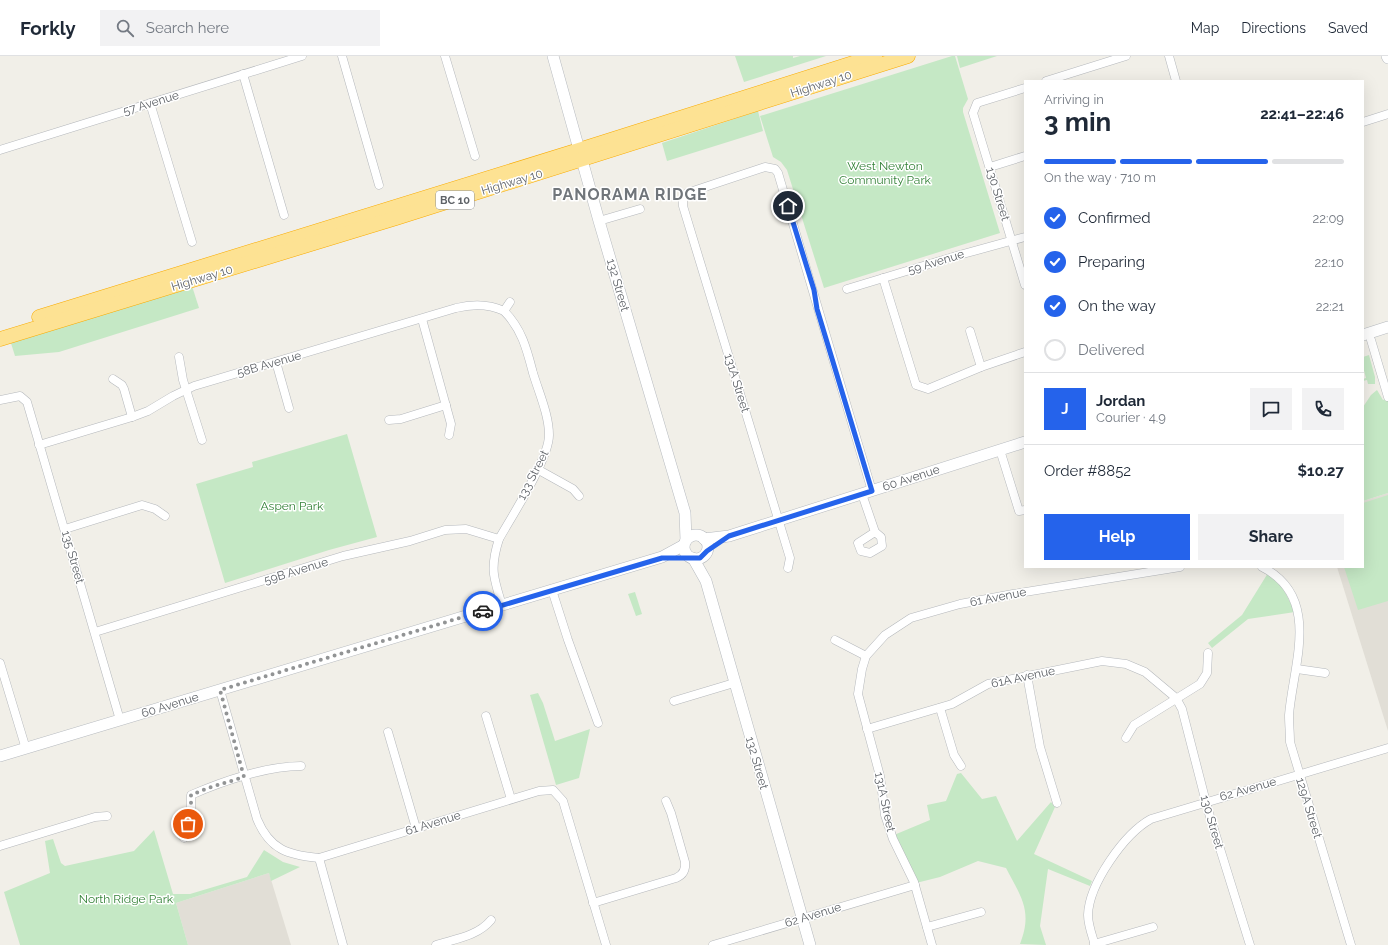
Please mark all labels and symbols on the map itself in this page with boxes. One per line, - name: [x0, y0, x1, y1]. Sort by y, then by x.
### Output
- street label: Highway 10: [789, 68, 853, 100]
- street label: 57 Avenue: [121, 88, 181, 118]
- park label: West Newton Community Park: [839, 159, 932, 187]
- street label: Highway 10: [480, 166, 544, 198]
- street label: 130 Street: [983, 166, 1013, 222]
- district label: PANORAMA RIDGE: [552, 185, 708, 204]
- pin: [771, 189, 805, 223]
- road number: BC 10: [436, 191, 474, 209]
- street label: 59 Avenue: [906, 247, 966, 277]
- street label: 132 Street: [604, 257, 632, 313]
- street label: Highway 10: [170, 262, 234, 294]
- street label: 58B Avenue: [235, 348, 303, 380]
- street label: 131A Street: [721, 352, 753, 414]
- street label: 133 Street: [514, 448, 552, 502]
- street label: 60 Avenue: [881, 462, 941, 494]
- park label: Aspen Park: [261, 499, 324, 513]
- street label: 135 Street: [59, 529, 87, 585]
- street label: 59B Avenue: [262, 555, 330, 587]
- street label: 61 Avenue: [969, 585, 1027, 609]
- courier: [463, 591, 503, 631]
- street label: 61A Avenue: [990, 663, 1056, 691]
- street label: 60 Avenue: [140, 690, 200, 720]
- street label: 132 Street: [743, 735, 771, 791]
- street label: 131A Street: [872, 771, 898, 833]
- street label: 62 Avenue: [1218, 774, 1278, 804]
- street label: 129A Street: [1293, 776, 1325, 840]
- street label: 130 Street: [1198, 794, 1226, 850]
- pin: [171, 807, 205, 841]
- street label: 61 Avenue: [404, 808, 462, 838]
- park label: North Ridge Park: [79, 892, 174, 906]
- street label: 62 Avenue: [783, 900, 843, 930]

